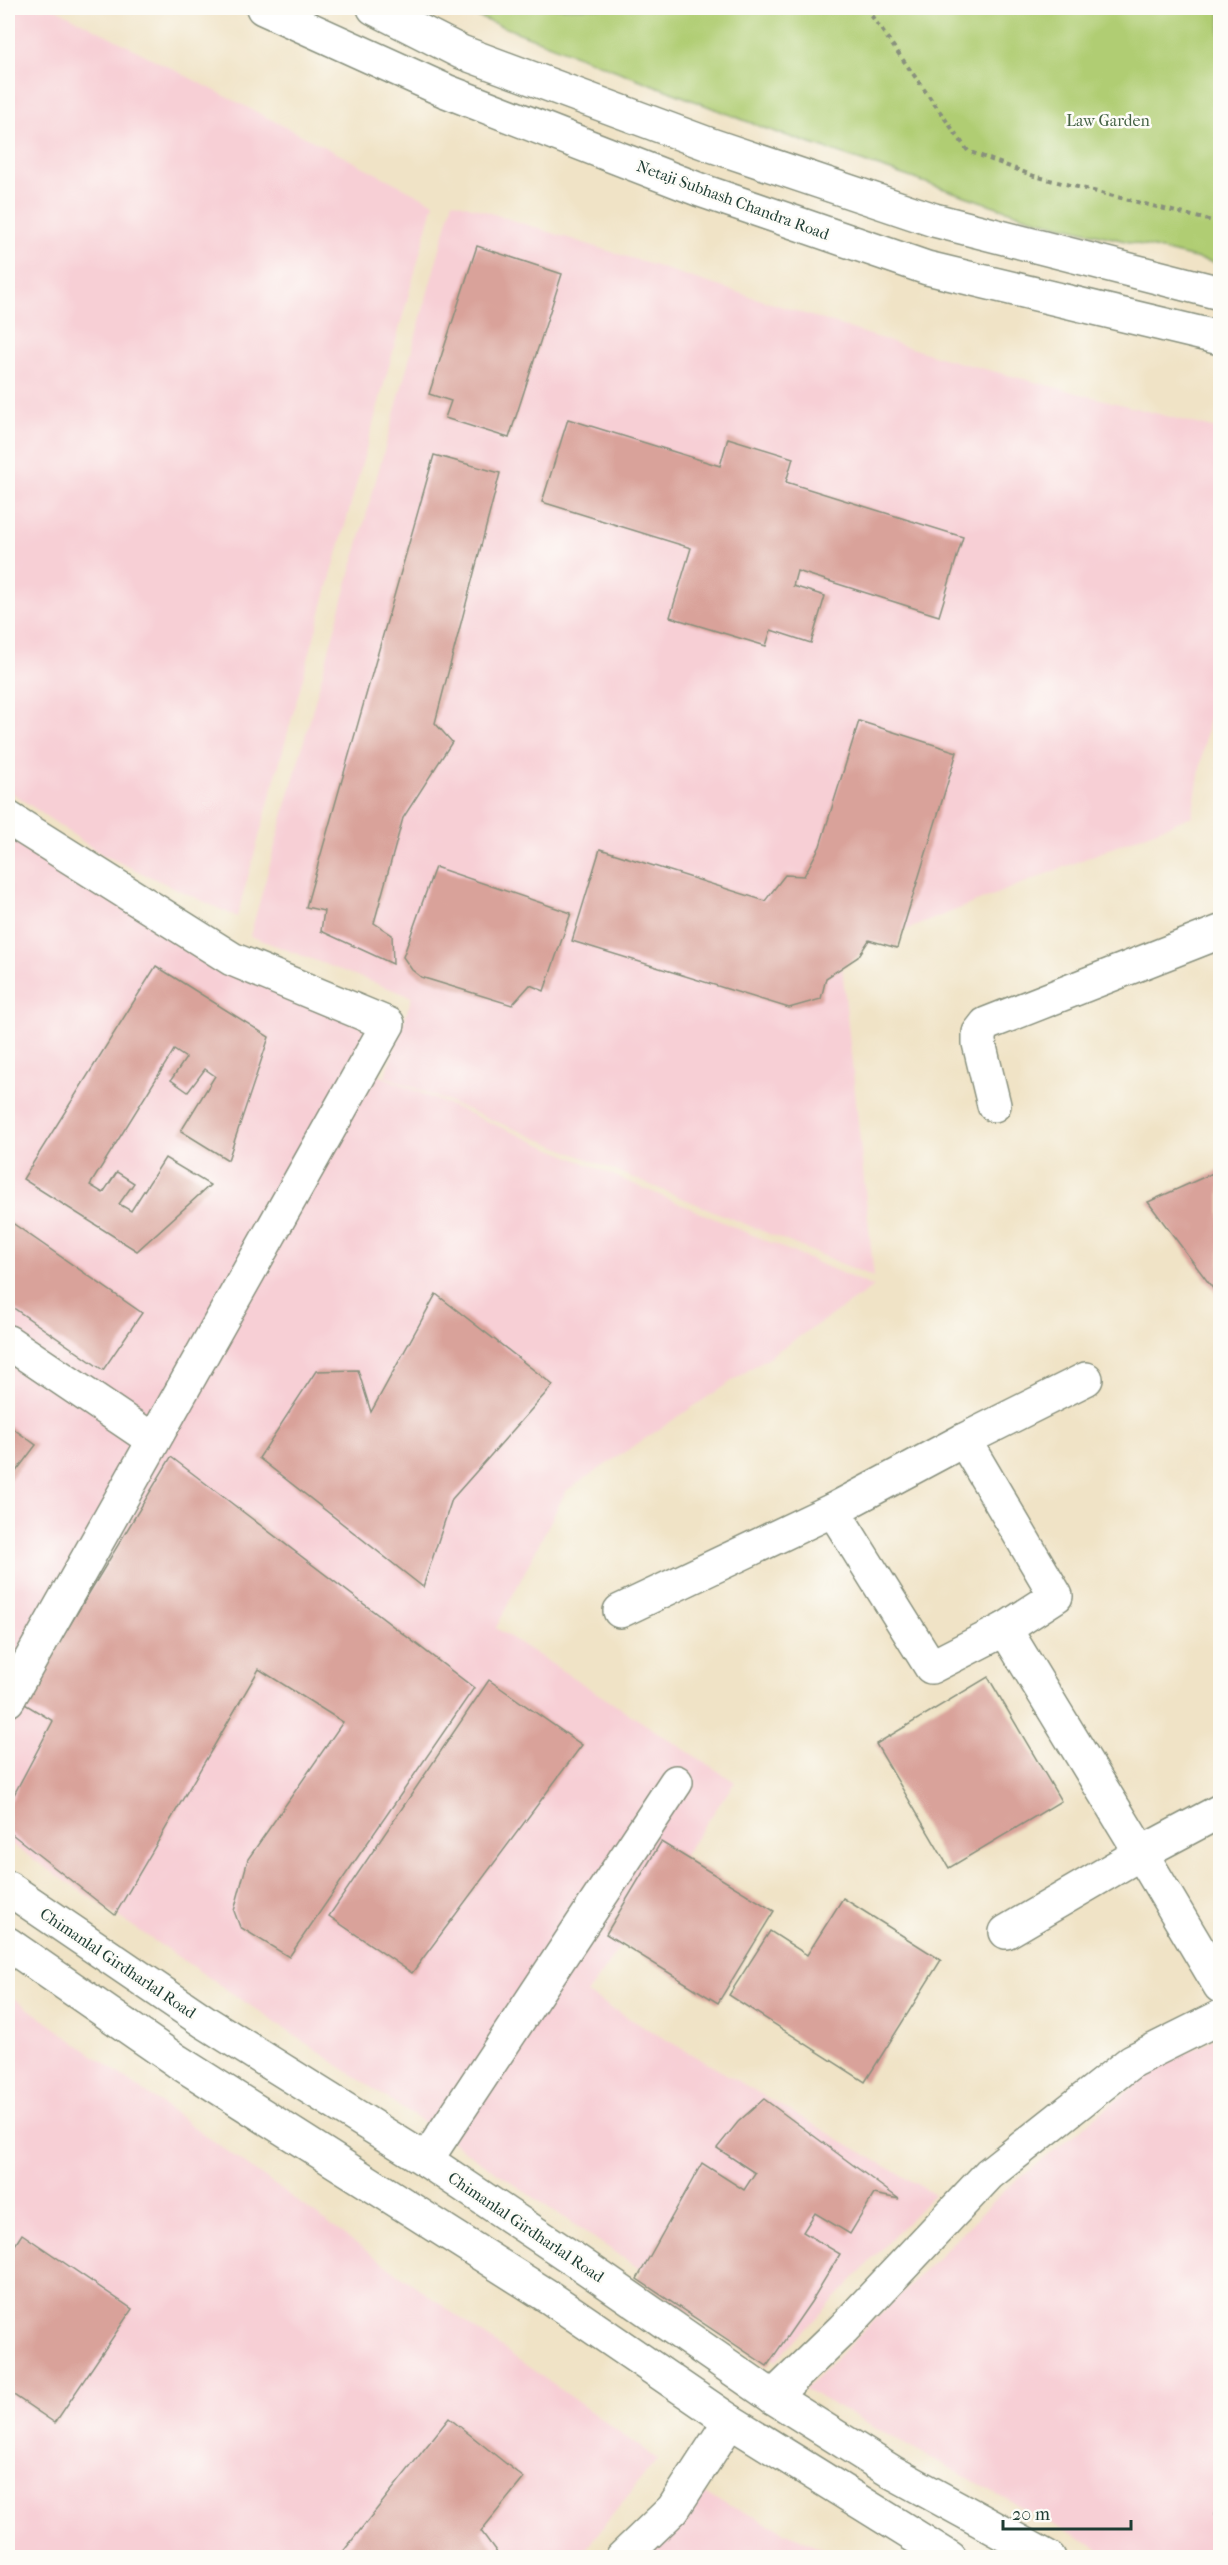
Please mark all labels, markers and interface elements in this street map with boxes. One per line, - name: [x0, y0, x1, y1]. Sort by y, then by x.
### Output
- park label: Law Garden: [1066, 111, 1150, 130]
- street label: Netaji Subhash Chandra Road: [634, 156, 832, 244]
- street label: Chimanlal Girdharlal Road: [36, 1904, 200, 2022]
- street label: Chimanlal Girdharlal Road: [444, 2168, 608, 2286]
- scale bar: [1003, 2493, 1130, 2531]
- text: 20 m: [1012, 2504, 1050, 2525]

